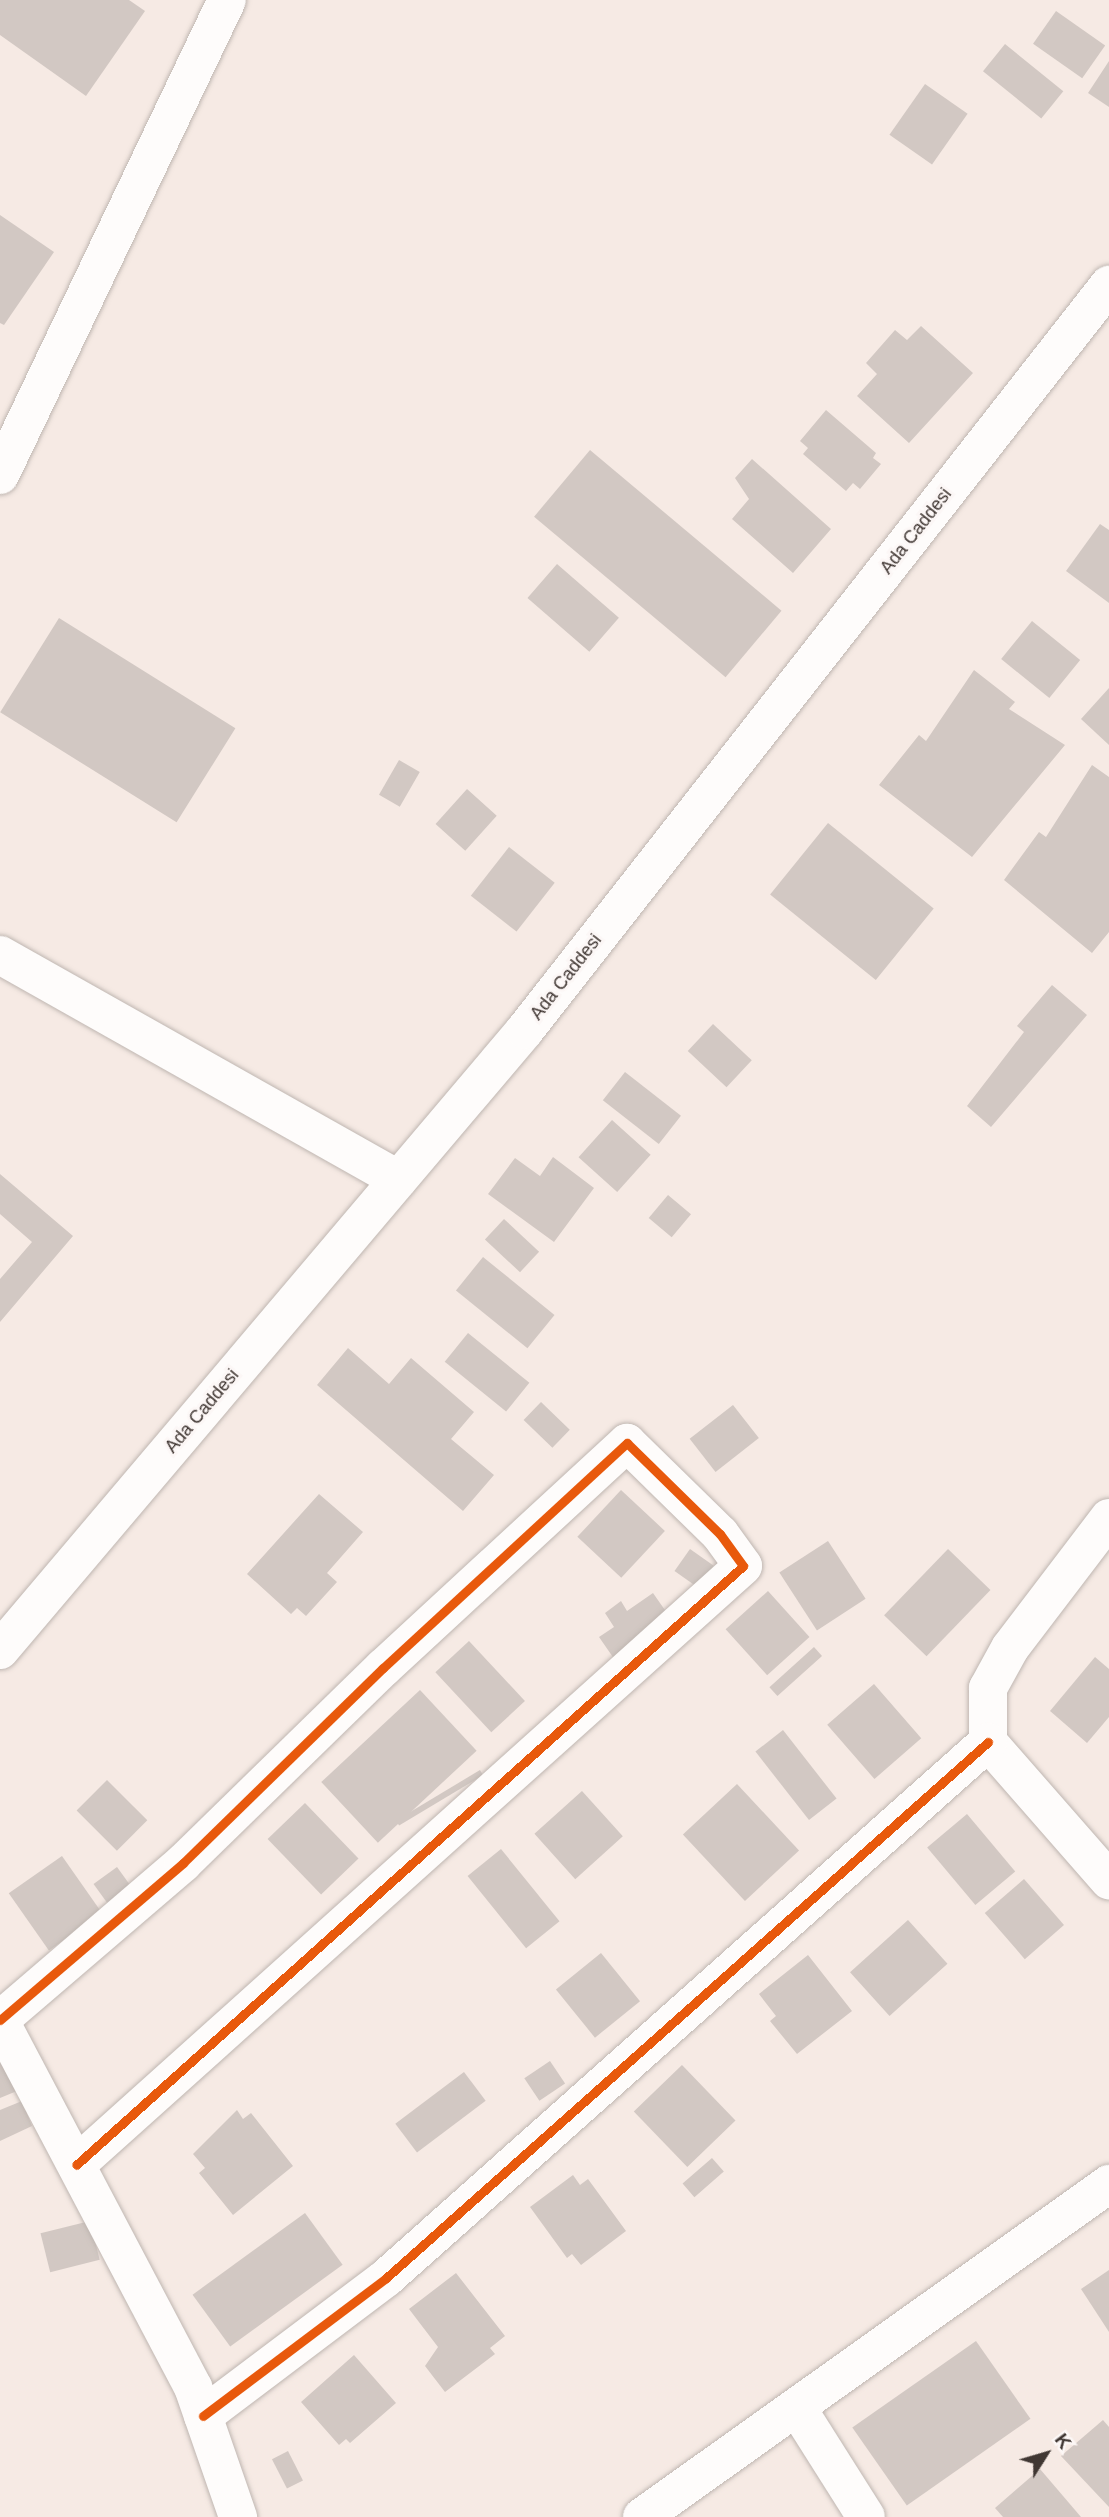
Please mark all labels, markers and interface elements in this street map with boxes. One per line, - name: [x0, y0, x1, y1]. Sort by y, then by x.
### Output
- street label: Ada Caddesi: [876, 484, 956, 578]
- street label: Ada Caddesi: [526, 930, 606, 1024]
- street label: Ada Caddesi: [161, 1365, 243, 1457]
- north arrow: [1011, 2419, 1081, 2489]
- text: K: [1051, 2429, 1076, 2453]

